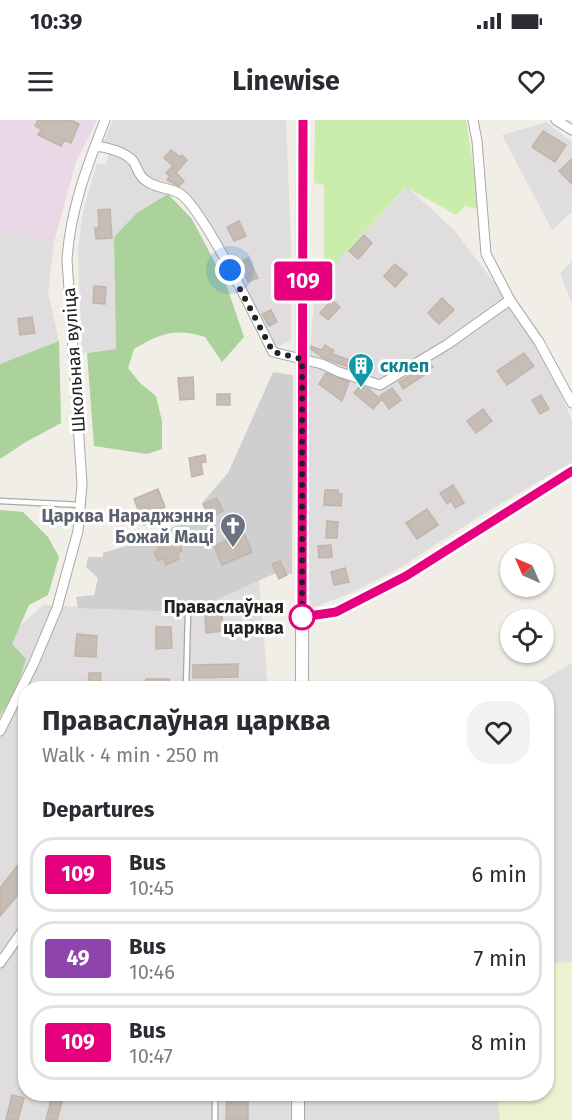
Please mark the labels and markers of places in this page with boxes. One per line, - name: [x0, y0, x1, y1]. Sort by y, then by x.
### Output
- building icon: склеп: [346, 351, 376, 389]
- place label: склеп: [380, 355, 429, 377]
- place label: Царква Нараджэння Божай Маці: [41, 505, 214, 548]
- church icon: Царква Нараджэння Божай Маці: [218, 511, 248, 549]
- place label: Праваслаўная царква: [164, 596, 284, 639]
- marker: Праваслаўная царква: [289, 604, 315, 630]

